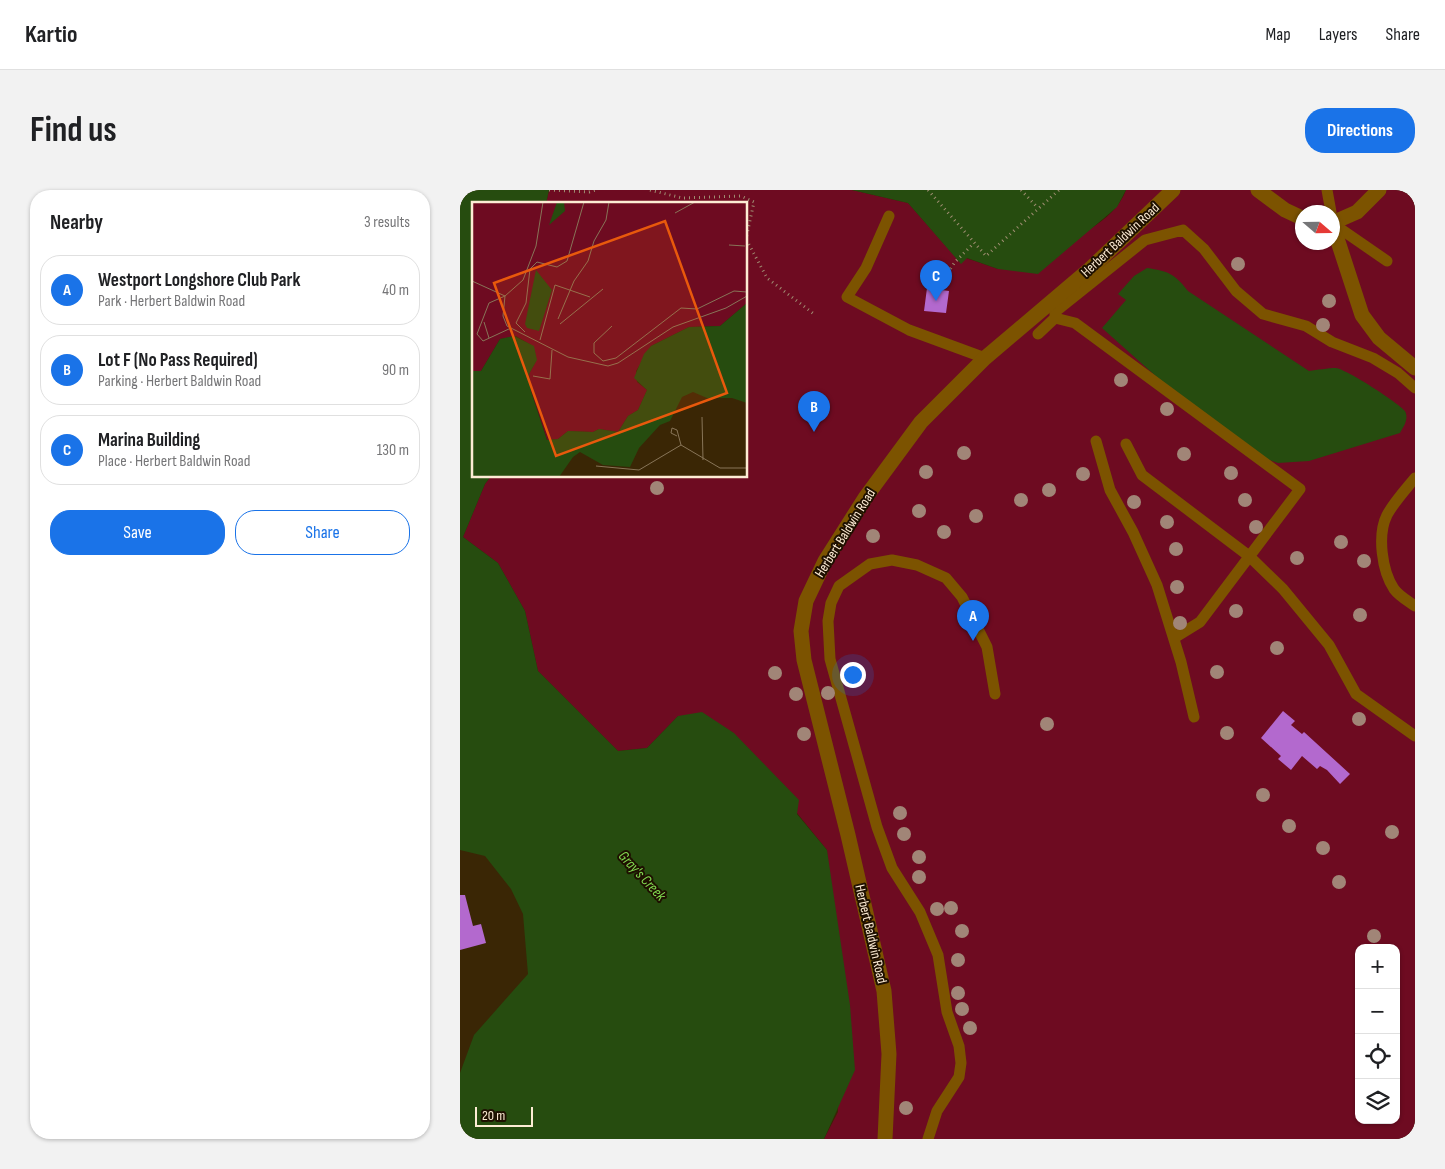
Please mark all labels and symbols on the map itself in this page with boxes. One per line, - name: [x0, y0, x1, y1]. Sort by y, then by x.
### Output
- street label: Herbert Baldwin Road: [1077, 199, 1163, 281]
- inset map: [472, 202, 748, 478]
- north arrow: [1295, 205, 1340, 250]
- pin: C: [920, 260, 952, 301]
- pin: B: [798, 391, 830, 432]
- street label: Herbert Baldwin Road: [811, 486, 879, 580]
- pin: A: [957, 600, 989, 641]
- your location: [840, 662, 866, 688]
- water label: Gray's Creek: [614, 847, 670, 905]
- street label: Herbert Baldwin Road: [851, 883, 891, 985]
- scale bar: [475, 1104, 532, 1127]

